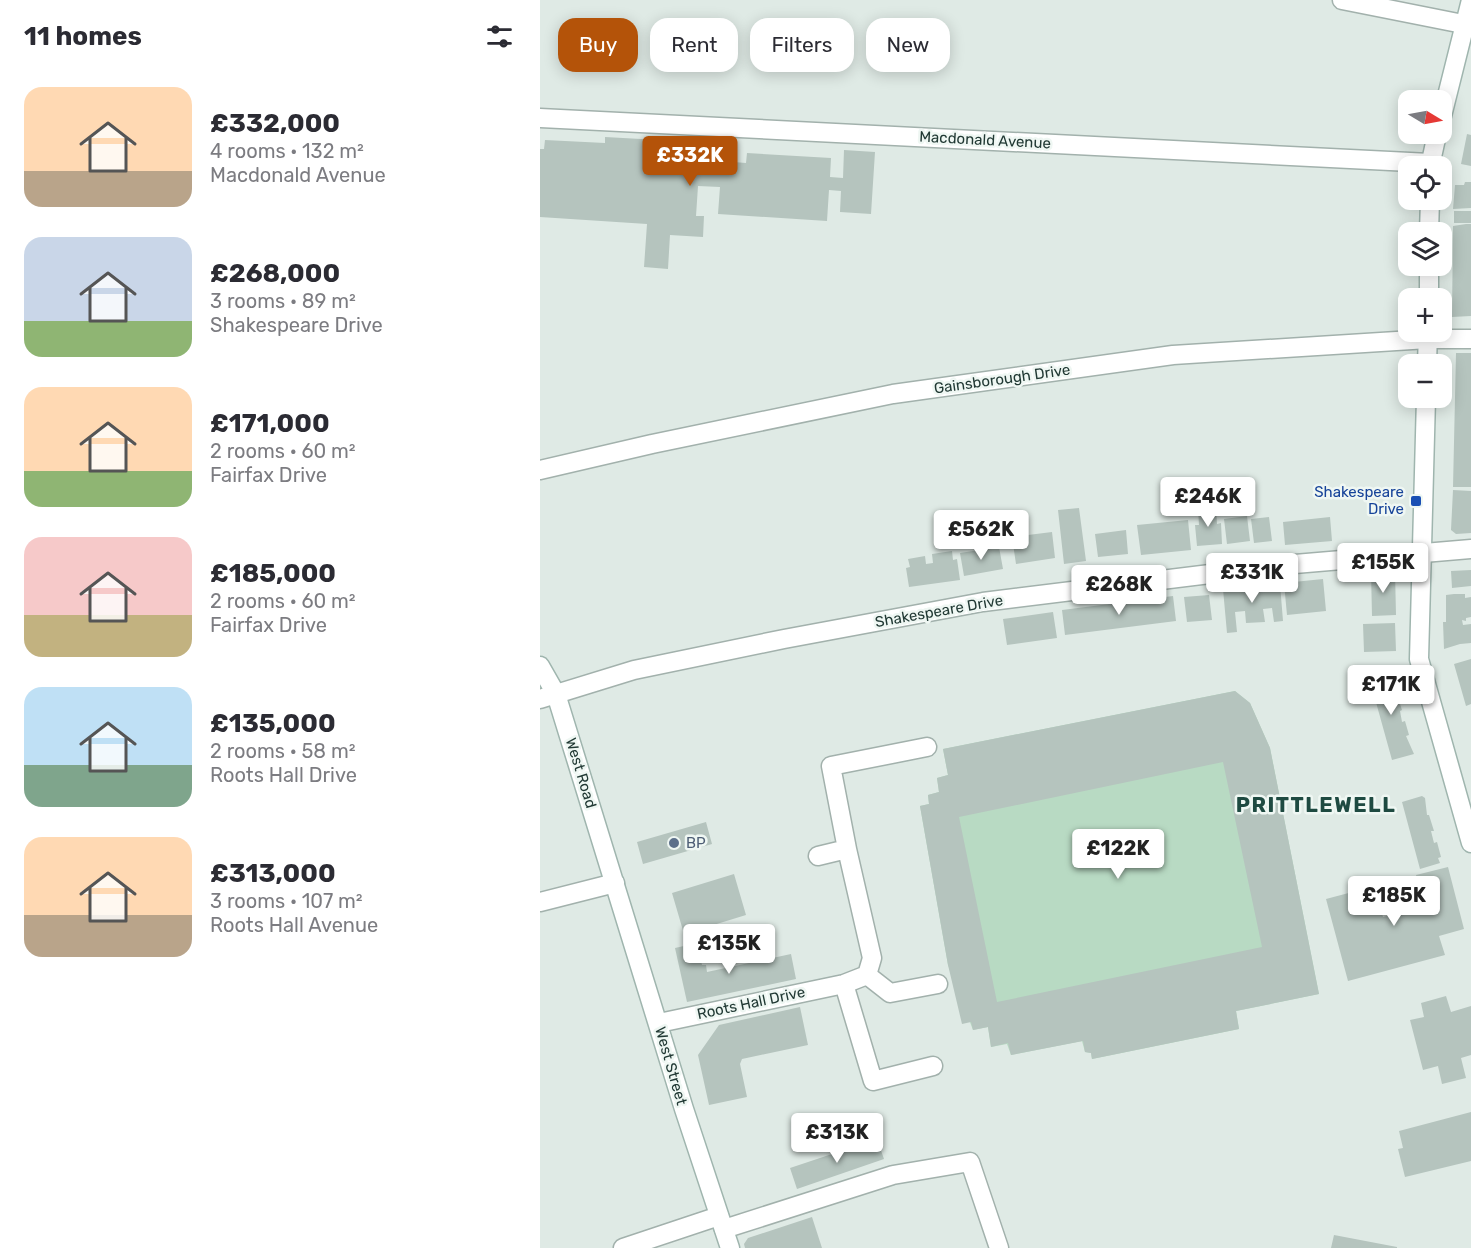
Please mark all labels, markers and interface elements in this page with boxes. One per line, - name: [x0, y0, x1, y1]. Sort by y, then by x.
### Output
- chip: Buy: [558, 18, 638, 72]
- chip: Rent: [650, 18, 738, 72]
- chip: Filters: [750, 18, 854, 72]
- chip: New: [866, 18, 950, 72]
- icon: filters: [483, 20, 516, 53]
- text: 11 homes: [24, 21, 142, 52]
- north arrow: [1398, 90, 1452, 144]
- map controls: [1398, 90, 1452, 408]
- text: £332,000: [210, 108, 340, 139]
- icon: home: [72, 111, 144, 183]
- street label: Macdonald Avenue: [919, 128, 1051, 152]
- pin: £332K: [648, 136, 732, 187]
- text: 4 rooms · 132 m²: [210, 139, 364, 163]
- text: £332K: [656, 143, 724, 167]
- button: locate: [1398, 156, 1452, 210]
- text: Macdonald Avenue: [210, 163, 386, 187]
- button: layers: [1398, 222, 1452, 276]
- text: £268,000: [210, 258, 340, 289]
- icon: home: [72, 261, 144, 333]
- button: +: [1398, 288, 1452, 342]
- text: 3 rooms · 89 m²: [210, 289, 356, 313]
- text: Shakespeare Drive: [210, 313, 383, 337]
- button: −: [1398, 354, 1452, 408]
- street label: Gainsborough Drive: [933, 361, 1071, 397]
- text: £171,000: [210, 408, 330, 439]
- icon: home: [72, 411, 144, 483]
- text: 2 rooms · 60 m²: [210, 439, 356, 463]
- text: Fairfax Drive: [210, 463, 327, 487]
- pin: £246K: [1166, 477, 1250, 528]
- place label: Shakespeare Drive: [1314, 483, 1404, 518]
- text: £246K: [1174, 484, 1242, 508]
- marker: Shakespeare Drive: [1409, 494, 1423, 508]
- pin: £562K: [939, 510, 1023, 561]
- text: £562K: [948, 517, 1014, 541]
- pin: £155K: [1341, 543, 1425, 594]
- text: £155K: [1351, 550, 1415, 574]
- pin: £331K: [1210, 553, 1294, 604]
- text: £185,000: [210, 558, 336, 589]
- text: £331K: [1220, 560, 1284, 584]
- icon: home: [72, 561, 144, 633]
- pin: £268K: [1077, 565, 1161, 616]
- text: £268K: [1085, 572, 1153, 596]
- text: 2 rooms · 60 m²: [210, 589, 356, 613]
- street label: Shakespeare Drive: [874, 591, 1004, 631]
- text: Fairfax Drive: [210, 613, 327, 637]
- pin: £171K: [1349, 665, 1433, 716]
- text: £171K: [1361, 672, 1421, 696]
- text: £135,000: [210, 708, 336, 739]
- icon: home: [72, 711, 144, 783]
- street label: West Road: [562, 736, 600, 810]
- text: 2 rooms · 58 m²: [210, 739, 356, 763]
- text: Roots Hall Drive: [210, 763, 357, 787]
- district label: PRITTLEWELL: [1236, 792, 1396, 817]
- pin: £122K: [1076, 829, 1160, 880]
- place label: BP: [686, 834, 706, 852]
- marker: BP: [667, 836, 681, 850]
- text: £122K: [1086, 836, 1150, 860]
- text: £313,000: [210, 858, 336, 889]
- icon: home: [72, 861, 144, 933]
- pin: £185K: [1352, 876, 1436, 927]
- text: £185K: [1362, 883, 1426, 907]
- text: 3 rooms · 107 m²: [210, 889, 363, 913]
- text: Roots Hall Avenue: [210, 913, 378, 937]
- pin: £135K: [687, 924, 771, 975]
- text: £135K: [697, 931, 761, 955]
- street label: Roots Hall Drive: [695, 983, 807, 1023]
- street label: West Street: [651, 1025, 691, 1107]
- pin: £313K: [795, 1113, 879, 1164]
- text: £313K: [805, 1120, 869, 1144]

